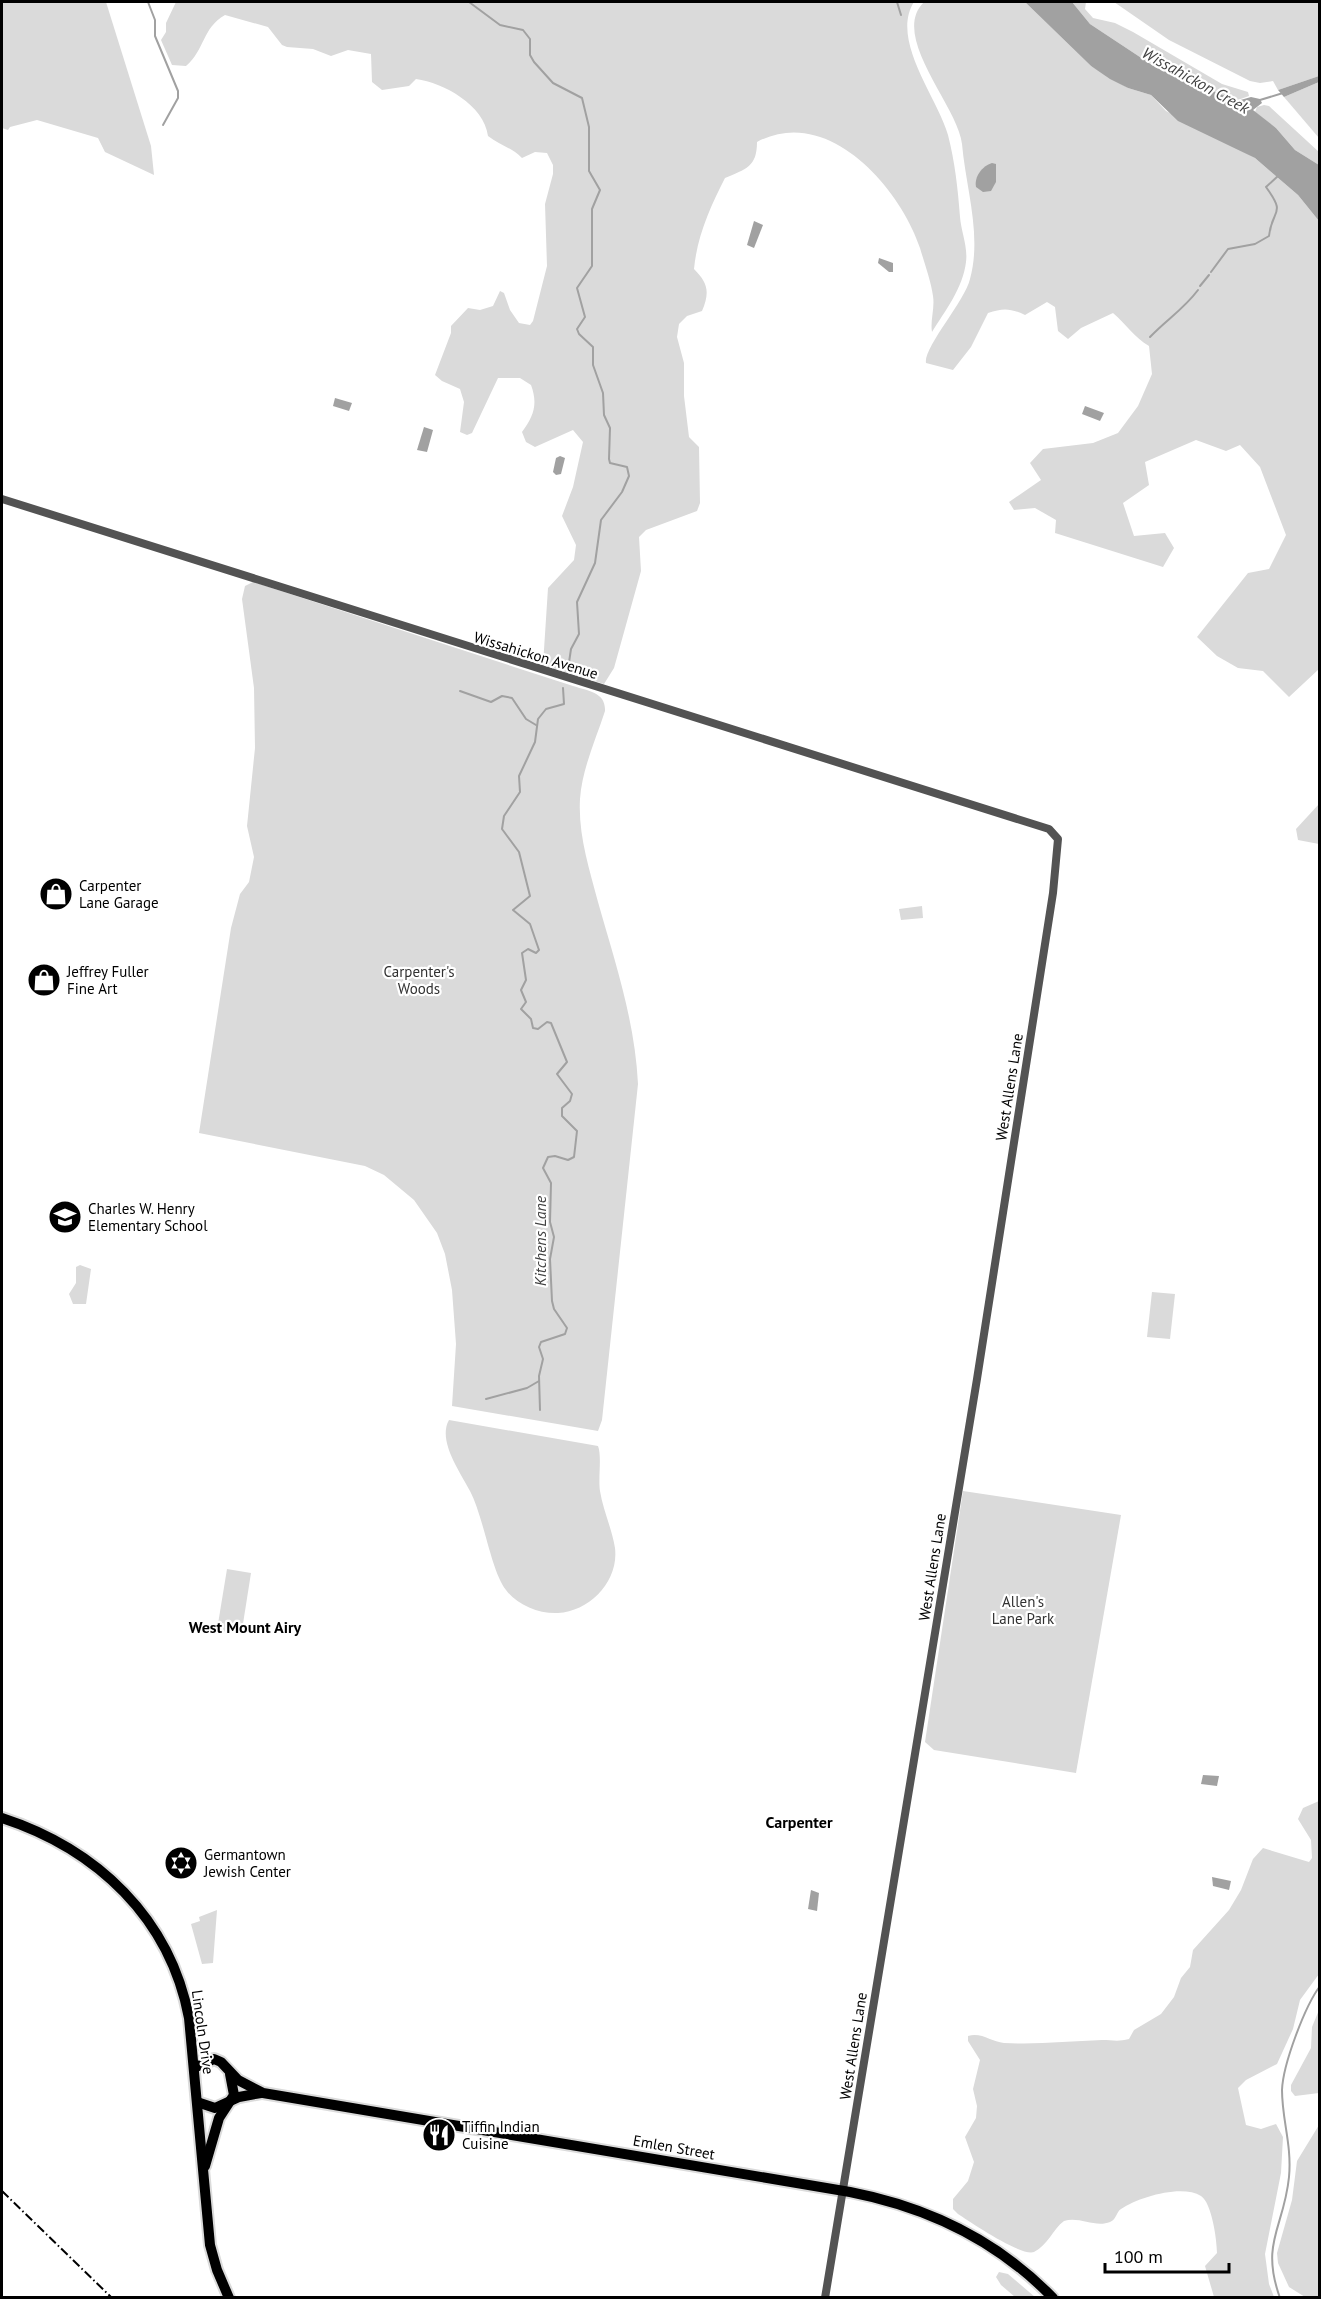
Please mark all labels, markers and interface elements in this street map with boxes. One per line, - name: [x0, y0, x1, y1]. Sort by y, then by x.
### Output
- water label: Wissahickon Creek: [1139, 42, 1254, 118]
- street label: Wissahickon Avenue: [471, 627, 601, 683]
- shop icon: Carpenter Lane Garage: [38, 876, 74, 912]
- place label: Carpenter Lane Garage: [79, 876, 159, 912]
- shop icon: Jeffrey Fuller Fine Art: [26, 962, 62, 998]
- place label: Jeffrey Fuller Fine Art: [66, 962, 149, 998]
- park label: Carpenter's Woods: [383, 962, 455, 998]
- street label: West Allens Lane: [991, 1032, 1027, 1142]
- water label: Kitchens Lane: [530, 1195, 550, 1286]
- school or university icon: Charles W. Henry Elementary School: [47, 1199, 83, 1235]
- place label: Charles W. Henry Elementary School: [88, 1199, 208, 1235]
- street label: West Allens Lane: [914, 1512, 950, 1622]
- park label: Allen's Lane Park: [992, 1592, 1055, 1628]
- district label: West Mount Airy: [189, 1617, 302, 1637]
- district label: Carpenter: [765, 1812, 833, 1832]
- synagogue icon: Germantown Jewish Center: [163, 1845, 199, 1881]
- place label: Germantown Jewish Center: [203, 1845, 291, 1881]
- street label: Lincoln Drive: [188, 1989, 218, 2075]
- street label: West Allens Lane: [835, 1991, 871, 2101]
- restaurant icon: Tiffin Indian Cuisine: [421, 2117, 457, 2153]
- place label: Tiffin Indian Cuisine: [462, 2117, 540, 2153]
- street label: Emlen Street: [632, 2130, 716, 2164]
- scale bar: [1105, 2236, 1230, 2274]
- text: 100 m: [1114, 2245, 1163, 2268]

